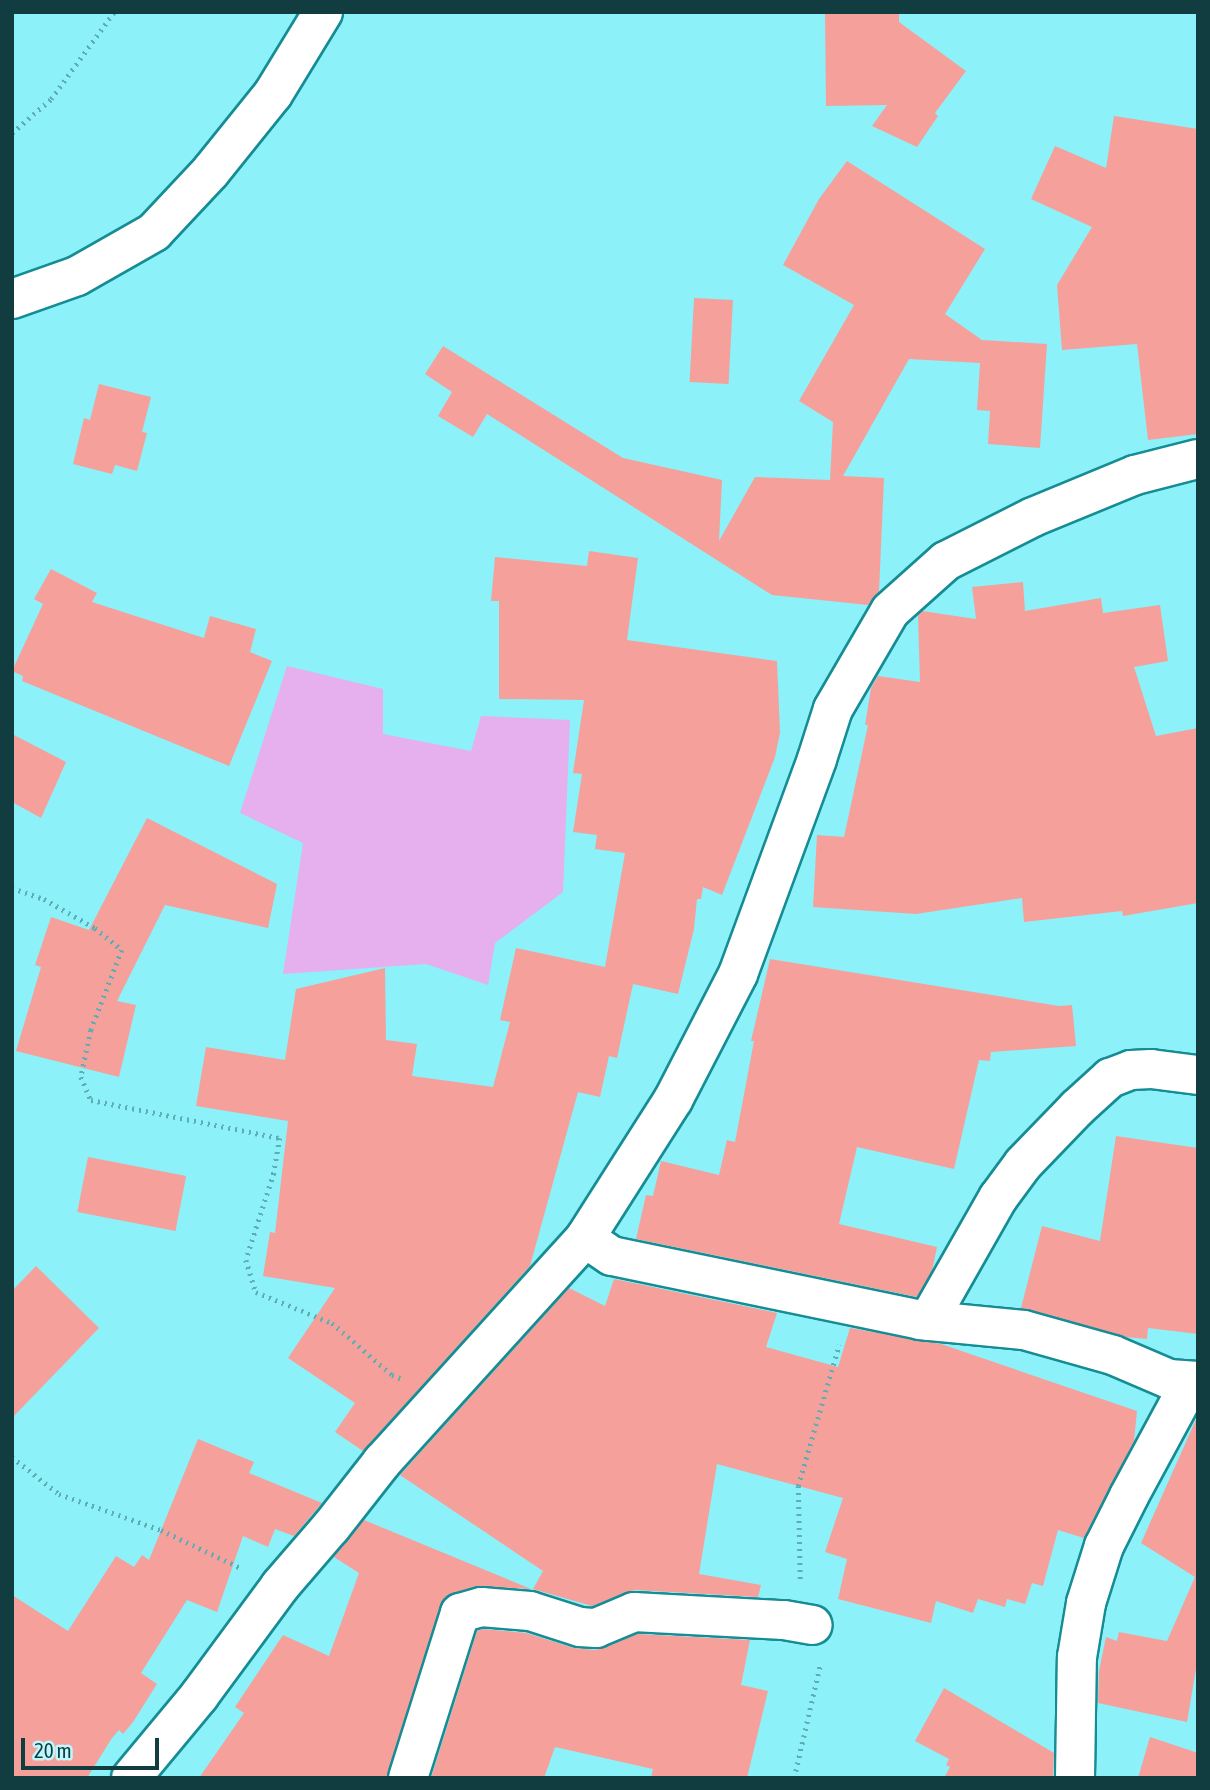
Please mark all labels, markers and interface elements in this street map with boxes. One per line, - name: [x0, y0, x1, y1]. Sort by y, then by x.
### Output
- scale bar: [24, 1724, 163, 1768]
- text: 20 m: [34, 1738, 72, 1762]

